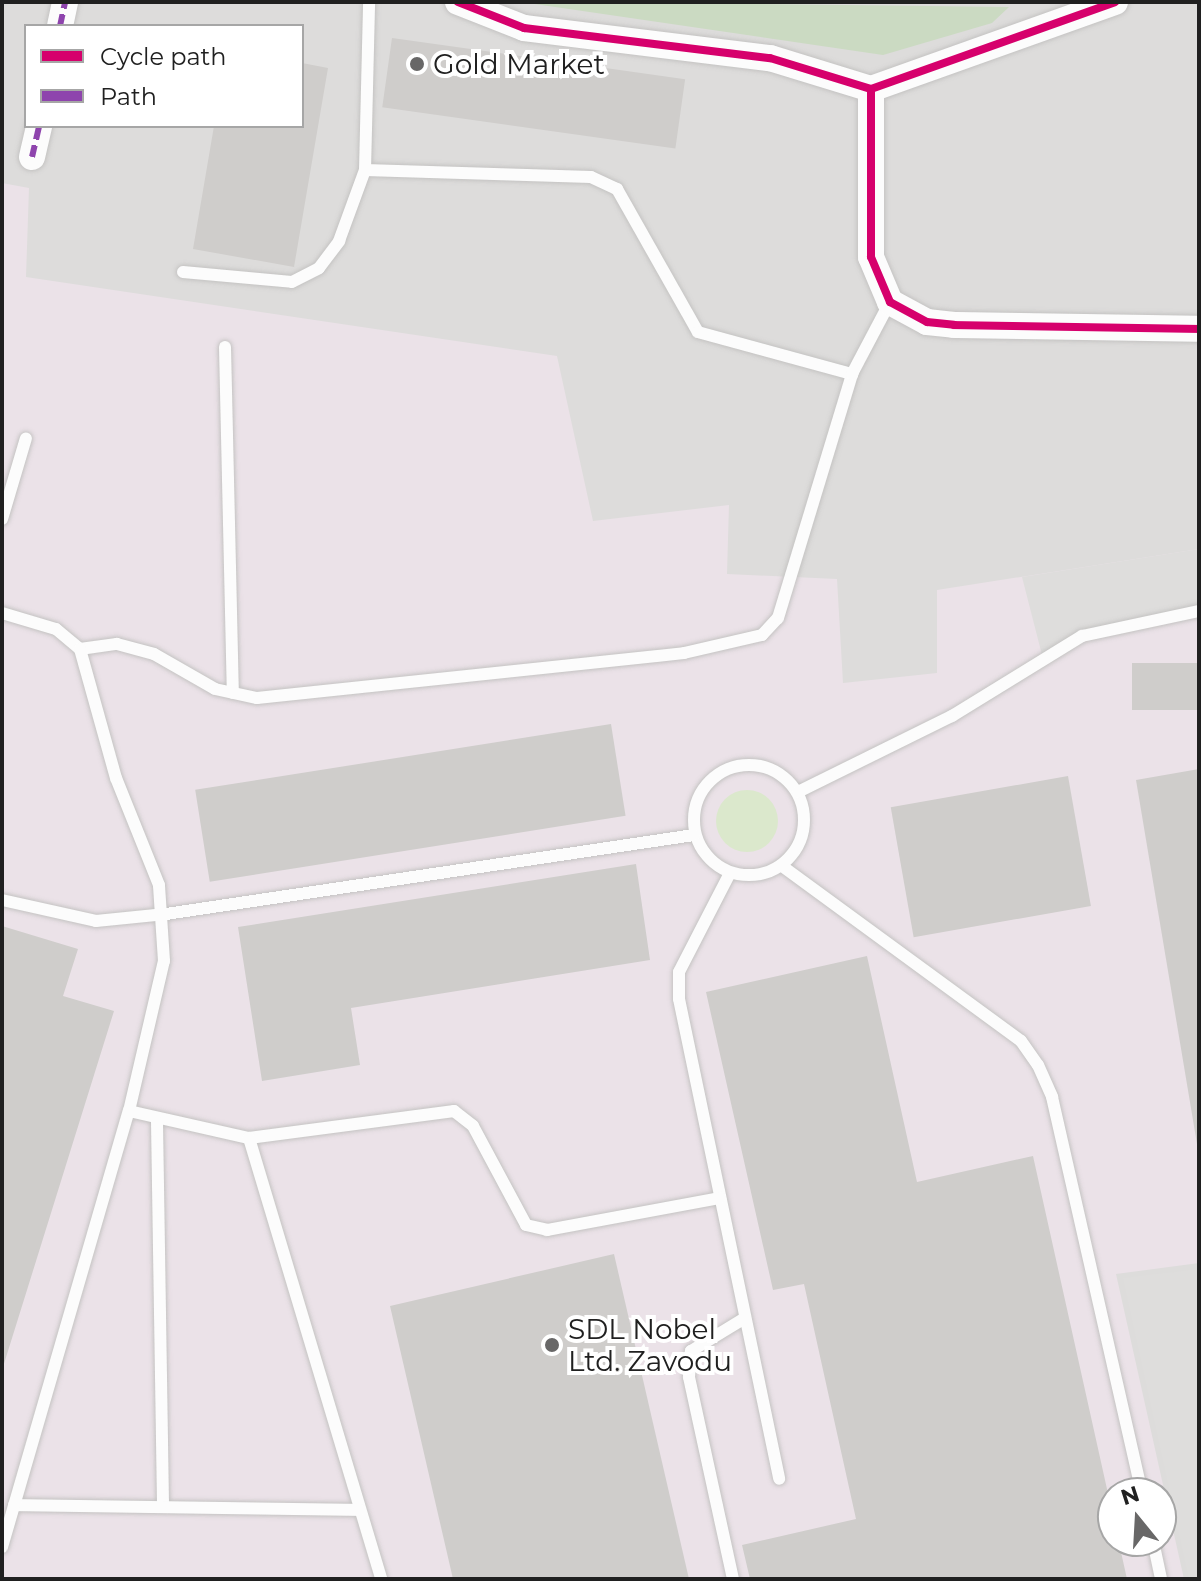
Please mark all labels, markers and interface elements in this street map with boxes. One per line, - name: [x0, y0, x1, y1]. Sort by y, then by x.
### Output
- legend: [24, 24, 304, 128]
- text: Cycle path: [100, 42, 227, 71]
- place label: Gold Market: [433, 47, 605, 81]
- marker: Gold Market: [408, 55, 426, 73]
- text: Path: [100, 82, 157, 111]
- place label: SDL Nobel Ltd. Zavodu: [568, 1312, 732, 1378]
- marker: SDL Nobel Ltd. Zavodu: [543, 1336, 561, 1354]
- north arrow: [1097, 1477, 1177, 1557]
- text: N: [1117, 1480, 1143, 1511]

